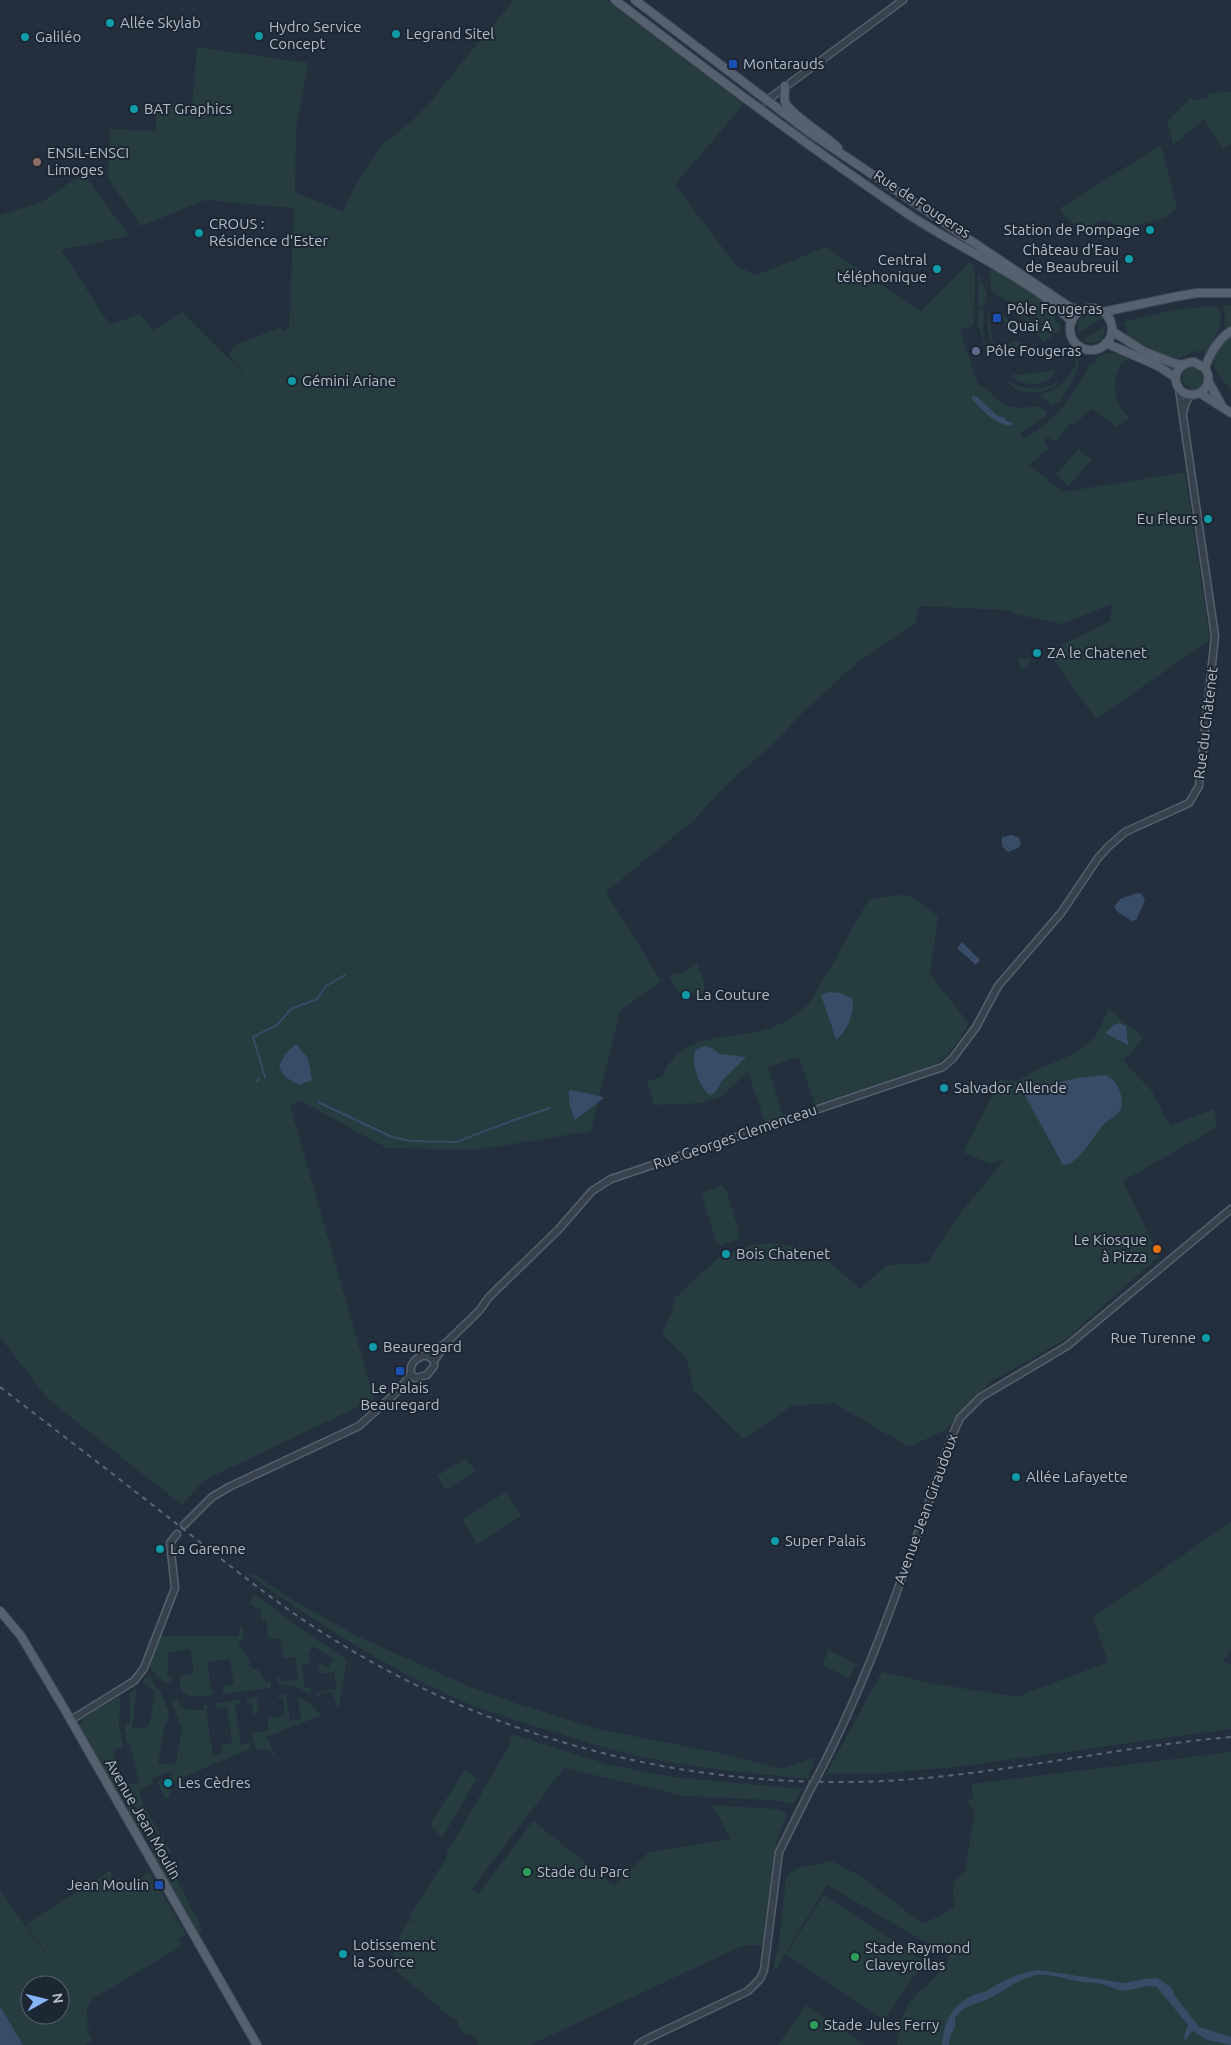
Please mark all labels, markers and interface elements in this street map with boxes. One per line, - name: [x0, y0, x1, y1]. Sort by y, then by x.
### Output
- place label: Allée Skylab: [120, 14, 201, 31]
- marker: Allée Skylab: [104, 17, 116, 29]
- place label: Hydro Service Concept: [269, 18, 362, 52]
- place label: Legrand Sitel: [406, 25, 494, 42]
- place label: Galiléo: [35, 28, 81, 45]
- marker: Legrand Sitel: [390, 28, 402, 40]
- marker: Hydro Service Concept: [253, 30, 265, 42]
- marker: Galiléo: [19, 31, 31, 43]
- place label: Montarauds: [743, 55, 824, 72]
- marker: Montarauds: [727, 58, 739, 70]
- place label: BAT Graphics: [144, 100, 232, 117]
- marker: BAT Graphics: [128, 103, 140, 115]
- place label: ENSIL-ENSCI Limoges: [47, 144, 129, 178]
- marker: ENSIL-ENSCI Limoges: [31, 156, 43, 168]
- street label: Rue de Fougeras: [871, 166, 974, 241]
- place label: CROUS : Résidence d'Ester: [209, 215, 328, 249]
- place label: Station de Pompage: [1004, 221, 1140, 238]
- marker: Station de Pompage: [1144, 224, 1156, 236]
- marker: CROUS : Résidence d'Ester: [193, 227, 205, 239]
- place label: Château d'Eau de Beaubreuil: [1023, 241, 1119, 275]
- place label: Central téléphonique: [837, 251, 927, 285]
- marker: Château d'Eau de Beaubreuil: [1123, 253, 1135, 265]
- marker: Central téléphonique: [931, 263, 943, 275]
- place label: Pôle Fougeras Quai A: [1007, 300, 1102, 334]
- marker: Pôle Fougeras Quai A: [991, 312, 1003, 324]
- place label: Pôle Fougeras: [986, 342, 1081, 359]
- marker: Pôle Fougeras: [970, 345, 982, 357]
- place label: Gémini Ariane: [302, 372, 396, 389]
- marker: Gémini Ariane: [286, 375, 298, 387]
- place label: Eu Fleurs: [1137, 510, 1198, 527]
- marker: Eu Fleurs: [1202, 513, 1214, 525]
- place label: ZA le Chatenet: [1047, 644, 1147, 661]
- marker: ZA le Chatenet: [1031, 647, 1043, 659]
- street label: Rue du Châtenet: [1190, 666, 1221, 780]
- place label: La Couture: [696, 986, 770, 1003]
- marker: La Couture: [680, 989, 692, 1001]
- place label: Salvador Allende: [954, 1079, 1067, 1096]
- marker: Salvador Allende: [938, 1082, 950, 1094]
- street label: Rue Georges Clemenceau: [651, 1101, 819, 1173]
- place label: Le Kiosque à Pizza: [1074, 1231, 1147, 1265]
- marker: Le Kiosque à Pizza: [1151, 1243, 1163, 1255]
- place label: Bois Chatenet: [736, 1245, 830, 1262]
- marker: Bois Chatenet: [720, 1248, 732, 1260]
- place label: Rue Turenne: [1111, 1329, 1196, 1346]
- marker: Rue Turenne: [1200, 1332, 1212, 1344]
- place label: Beauregard: [383, 1338, 462, 1355]
- marker: Beauregard: [367, 1341, 379, 1353]
- marker: Le Palais Beauregard: [394, 1365, 406, 1377]
- place label: Le Palais Beauregard: [361, 1379, 439, 1413]
- street label: Avenue Jean Giraudoux: [890, 1431, 961, 1586]
- place label: Allée Lafayette: [1026, 1468, 1128, 1485]
- marker: Allée Lafayette: [1010, 1471, 1022, 1483]
- place label: Super Palais: [785, 1532, 866, 1549]
- marker: Super Palais: [769, 1535, 781, 1547]
- place label: La Garenne: [170, 1540, 246, 1557]
- marker: La Garenne: [154, 1543, 166, 1555]
- street label: Avenue Jean Moulin: [102, 1756, 185, 1882]
- place label: Les Cèdres: [178, 1774, 251, 1791]
- marker: Les Cèdres: [162, 1777, 174, 1789]
- place label: Stade du Parc: [537, 1863, 629, 1880]
- marker: Stade du Parc: [521, 1866, 533, 1878]
- place label: Jean Moulin: [67, 1876, 149, 1893]
- marker: Jean Moulin: [153, 1879, 165, 1891]
- place label: Lotissement la Source: [353, 1936, 436, 1970]
- place label: Stade Raymond Claveyrollas: [865, 1939, 970, 1973]
- marker: Lotissement la Source: [337, 1948, 349, 1960]
- marker: Stade Raymond Claveyrollas: [849, 1951, 861, 1963]
- north arrow: [20, 1975, 70, 2025]
- text: N: [49, 1992, 67, 2004]
- place label: Stade Jules Ferry: [824, 2016, 939, 2033]
- marker: Stade Jules Ferry: [808, 2019, 820, 2031]

